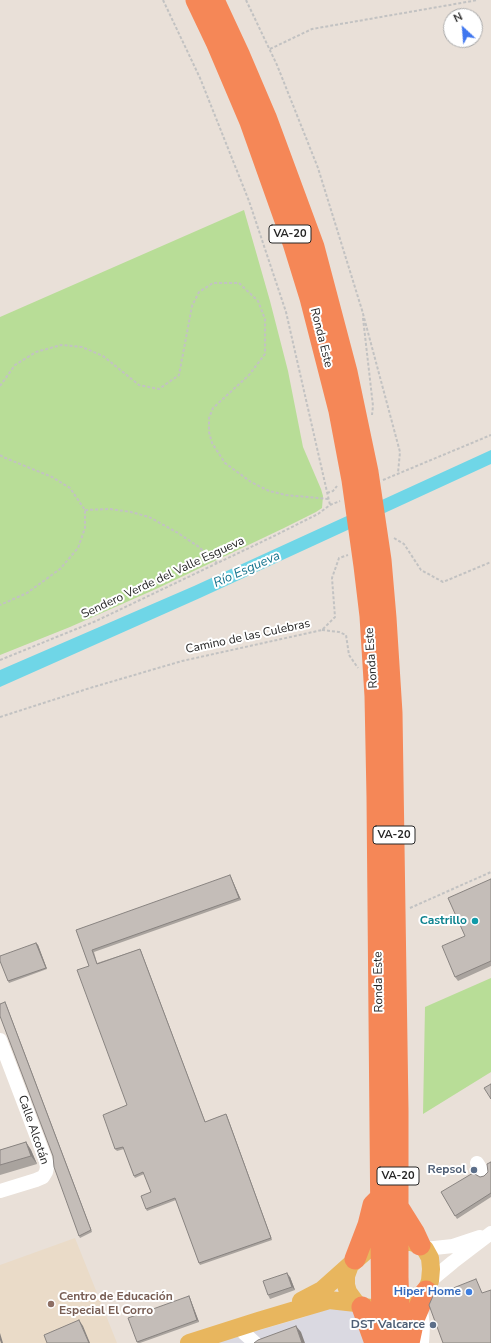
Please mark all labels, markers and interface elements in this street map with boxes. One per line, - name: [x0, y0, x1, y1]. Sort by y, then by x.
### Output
- north arrow: [443, 8, 483, 48]
- text: N: [451, 9, 465, 26]
- road number: VA-20: [269, 225, 311, 243]
- street label: Ronda Este: [307, 307, 335, 369]
- street label: Sendero Verde del Valle Esgueva: [79, 534, 247, 622]
- water label: Río Esgueva: [211, 548, 283, 592]
- street label: Camino de las Culebras: [184, 617, 312, 657]
- street label: Ronda Este: [363, 627, 381, 689]
- road number: VA-20: [373, 826, 415, 844]
- place label: Castrillo: [420, 914, 467, 928]
- marker: Castrillo: [470, 916, 480, 926]
- street label: Ronda Este: [371, 951, 387, 1013]
- street label: Calle Alcotán: [14, 1093, 52, 1167]
- place label: Repsol: [428, 1163, 466, 1177]
- marker: Repsol: [469, 1165, 479, 1175]
- road number: VA-20: [377, 1167, 419, 1185]
- place label: Hiper Home: [394, 1285, 461, 1299]
- marker: Hiper Home: [464, 1287, 474, 1297]
- place label: Centro de Educación Especial El Corro: [59, 1290, 173, 1318]
- marker: Centro de Educación Especial El Corro: [46, 1299, 56, 1309]
- place label: DST Valcarce: [351, 1318, 425, 1332]
- marker: DST Valcarce: [428, 1320, 438, 1330]

